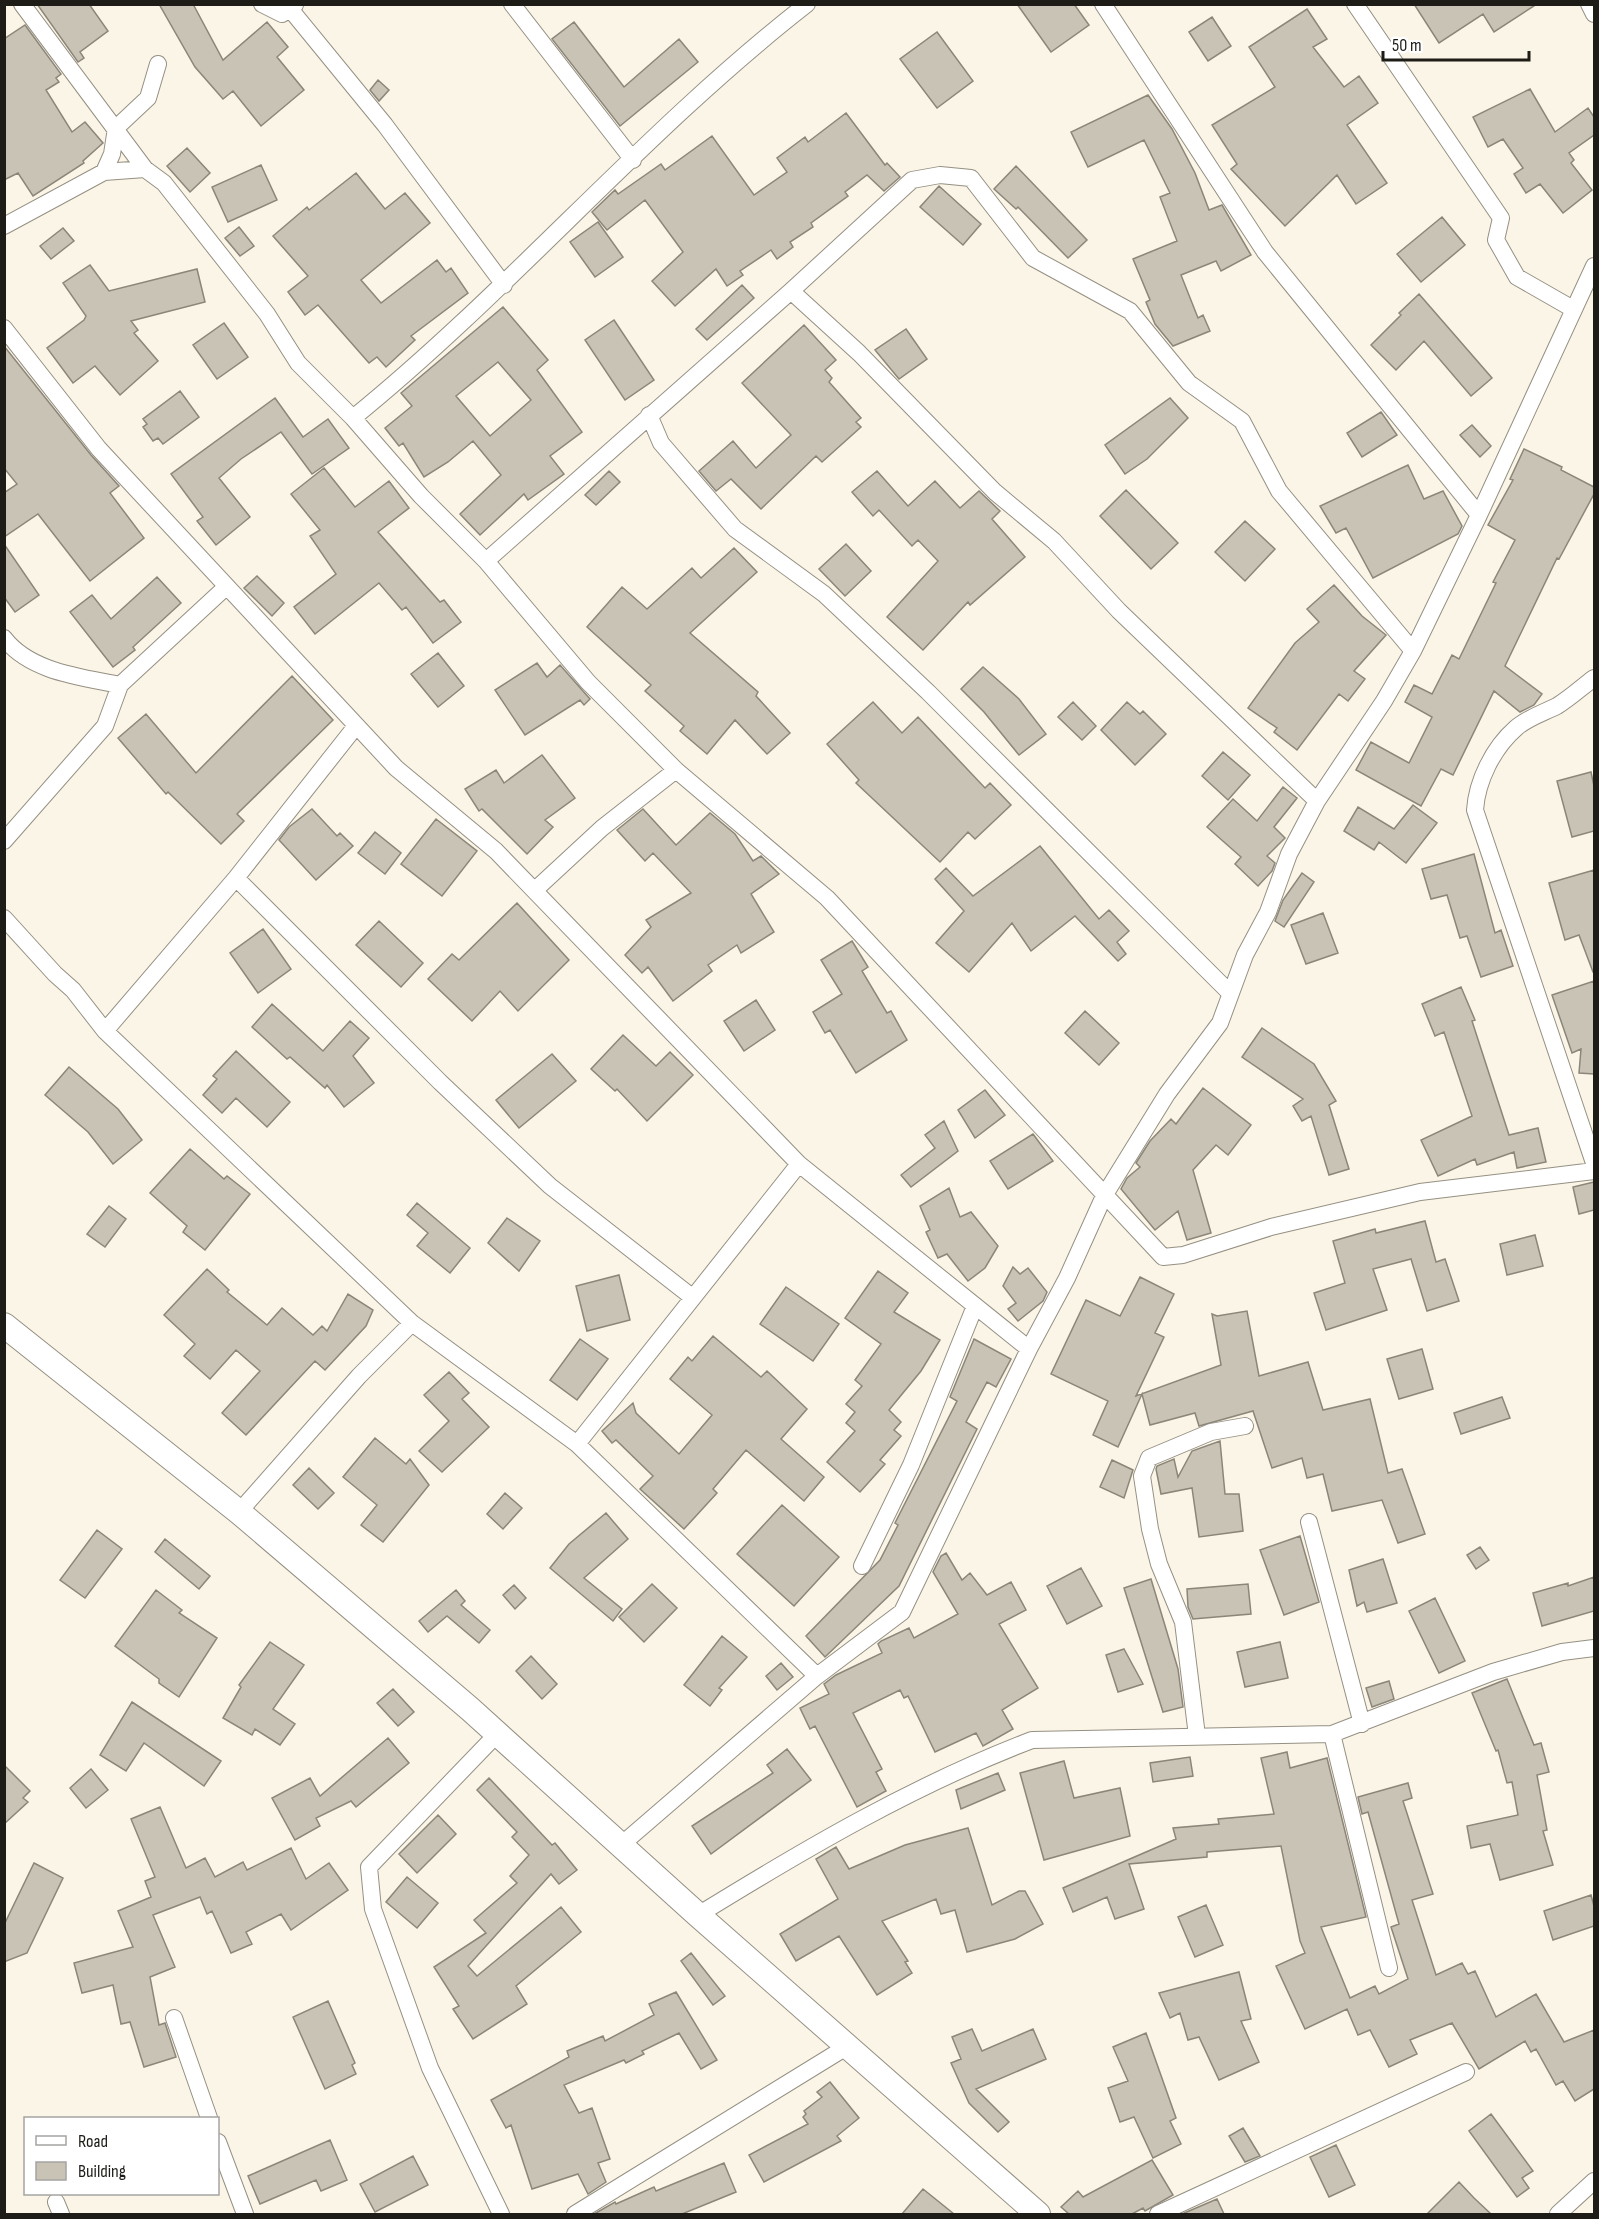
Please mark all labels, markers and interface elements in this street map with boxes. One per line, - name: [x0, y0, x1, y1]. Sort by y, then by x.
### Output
- scale bar: [1383, 24, 1528, 62]
- text: 50 m: [1392, 35, 1422, 56]
- legend: [24, 2117, 219, 2195]
- text: Road: [78, 2131, 108, 2152]
- text: Building: [78, 2161, 126, 2182]

